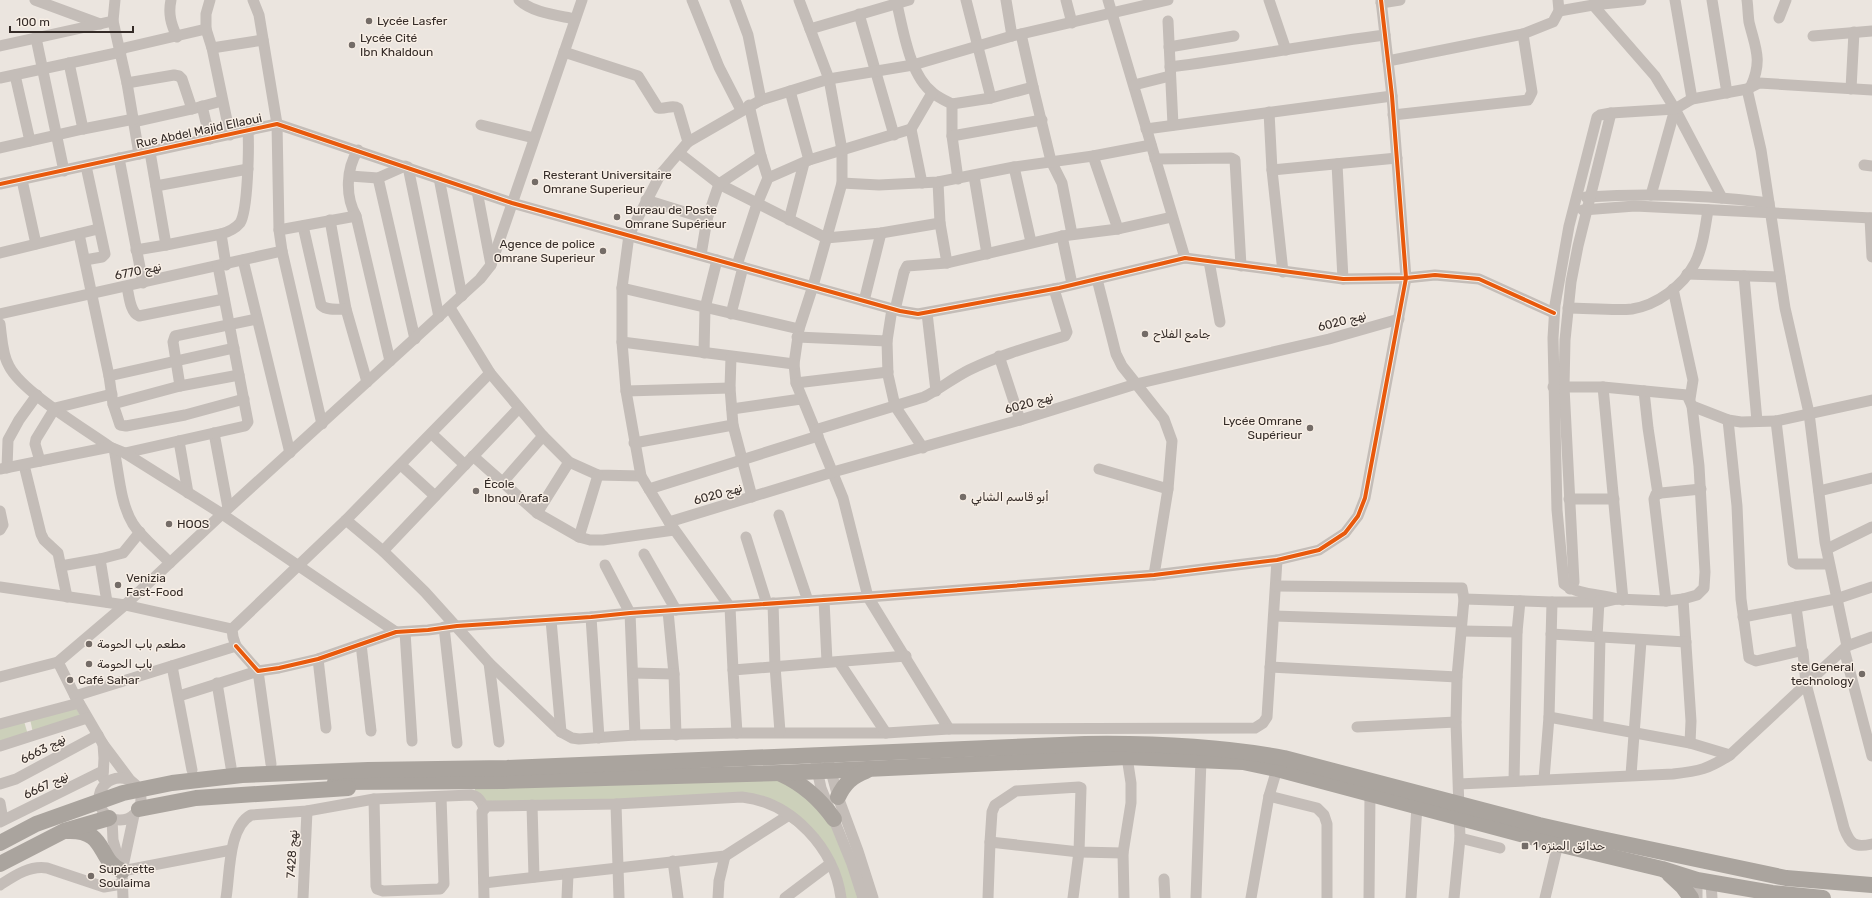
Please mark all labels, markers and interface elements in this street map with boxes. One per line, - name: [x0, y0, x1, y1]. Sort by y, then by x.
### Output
- scale bar: [10, 8, 133, 34]
- place label: Lycée Lasfer: [377, 14, 448, 28]
- text: 100 m: [16, 15, 50, 29]
- marker: Lycée Lasfer: [364, 16, 374, 26]
- place label: Lycée Cité Ibn Khaldoun: [360, 31, 433, 59]
- marker: Lycée Cité Ibn Khaldoun: [347, 40, 357, 50]
- street label: Rue Abdel Majid Ellaoui: [135, 111, 263, 151]
- place label: Resterant Universitaire Omrane Superieur: [543, 168, 672, 196]
- marker: Resterant Universitaire Omrane Superieur: [530, 177, 540, 187]
- place label: Bureau de Poste Omrane Supérieur: [625, 203, 727, 231]
- marker: Bureau de Poste Omrane Supérieur: [612, 212, 622, 222]
- place label: Agence de police Omrane Superieur: [494, 237, 595, 265]
- marker: Agence de police Omrane Superieur: [598, 246, 608, 256]
- street label: نهج 6770: [113, 259, 163, 285]
- street label: نهج 6020: [1316, 308, 1368, 336]
- place label: جامع الفلاح: [1153, 327, 1210, 343]
- marker: جامع الفلاح: [1140, 329, 1150, 339]
- street label: نهج 6020: [1003, 389, 1055, 419]
- place label: Lycée Omrane Supérieur: [1223, 414, 1302, 442]
- marker: Lycée Omrane Supérieur: [1305, 423, 1315, 433]
- place label: École Ibnou Arafa: [484, 477, 549, 505]
- street label: نهج 6020: [692, 480, 744, 510]
- marker: École Ibnou Arafa: [471, 486, 481, 496]
- place label: أبو قاسم الشابي: [971, 490, 1049, 506]
- marker: أبو قاسم الشابي: [958, 492, 968, 502]
- place label: HOOS: [177, 517, 209, 531]
- marker: HOOS: [164, 519, 174, 529]
- place label: Venizia Fast-Food: [126, 571, 183, 599]
- marker: Venizia Fast-Food: [113, 580, 123, 590]
- place label: مطعم باب الحومة: [97, 637, 186, 652]
- marker: مطعم باب الحومة: [84, 639, 94, 649]
- place label: باب الحومة: [97, 657, 153, 672]
- marker: باب الحومة: [84, 659, 94, 669]
- place label: ste General technology: [1791, 660, 1854, 688]
- marker: ste General technology: [1857, 669, 1867, 679]
- place label: Café Sahar: [78, 673, 140, 687]
- marker: Café Sahar: [65, 675, 75, 685]
- street label: نهج 6663: [18, 731, 69, 769]
- street label: نهج 6667: [21, 768, 72, 804]
- street label: نهج 7428: [284, 829, 302, 879]
- place label: حدائق المنزه 1: [1533, 839, 1605, 854]
- marker: حدائق المنزه 1: [1520, 841, 1530, 851]
- place label: Supérette Soulaima: [99, 862, 155, 890]
- marker: Supérette Soulaima: [86, 871, 96, 881]

